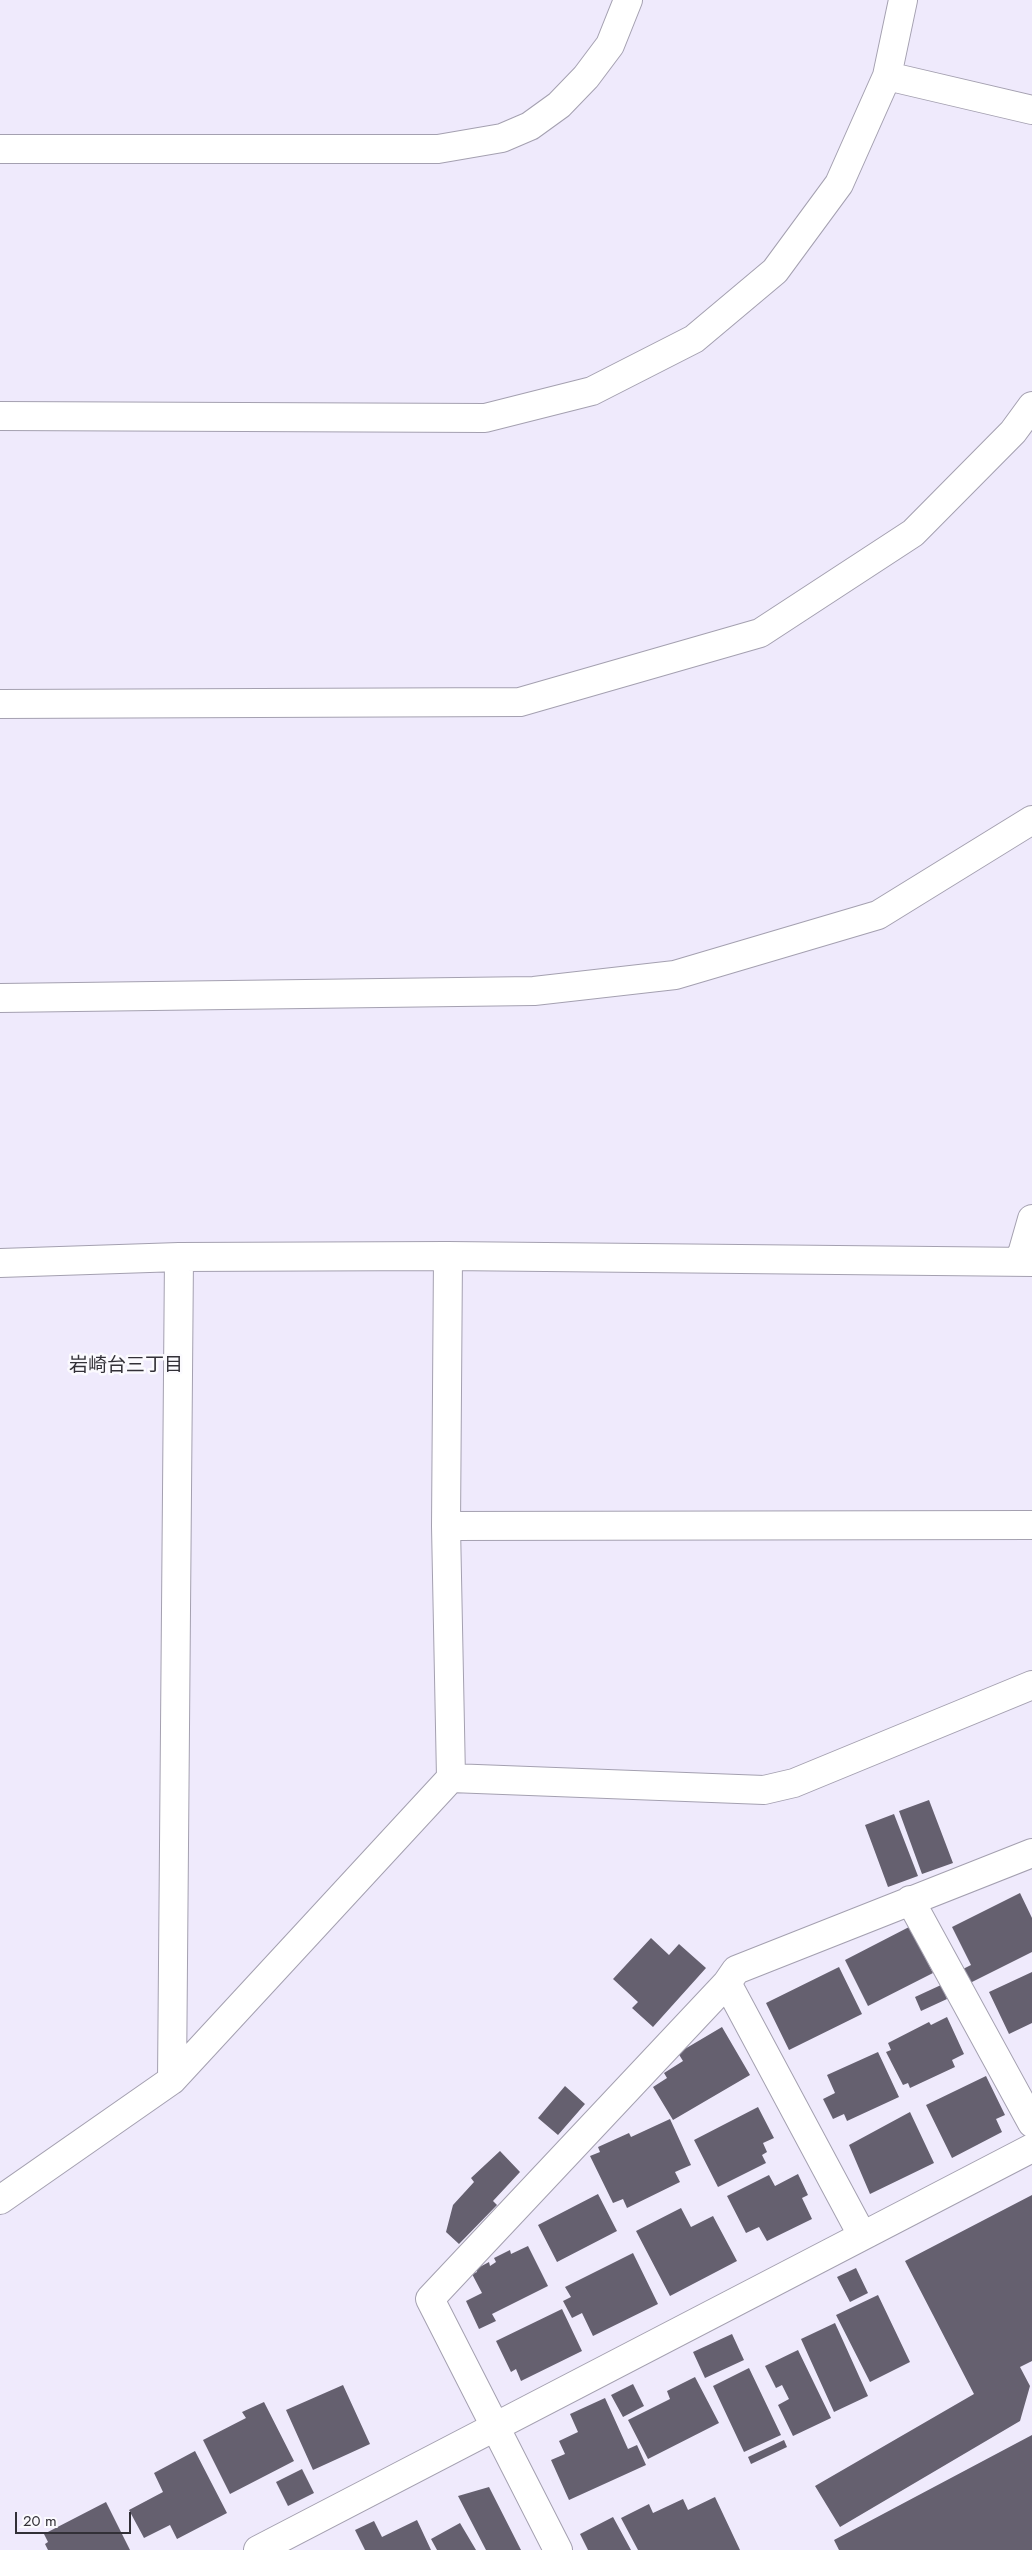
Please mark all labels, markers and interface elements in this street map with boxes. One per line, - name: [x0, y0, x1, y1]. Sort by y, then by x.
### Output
- district label: 岩崎台三丁目: [69, 1355, 183, 1377]
- scale bar: [18, 2502, 134, 2534]
- text: 20 m: [23, 2510, 57, 2532]

